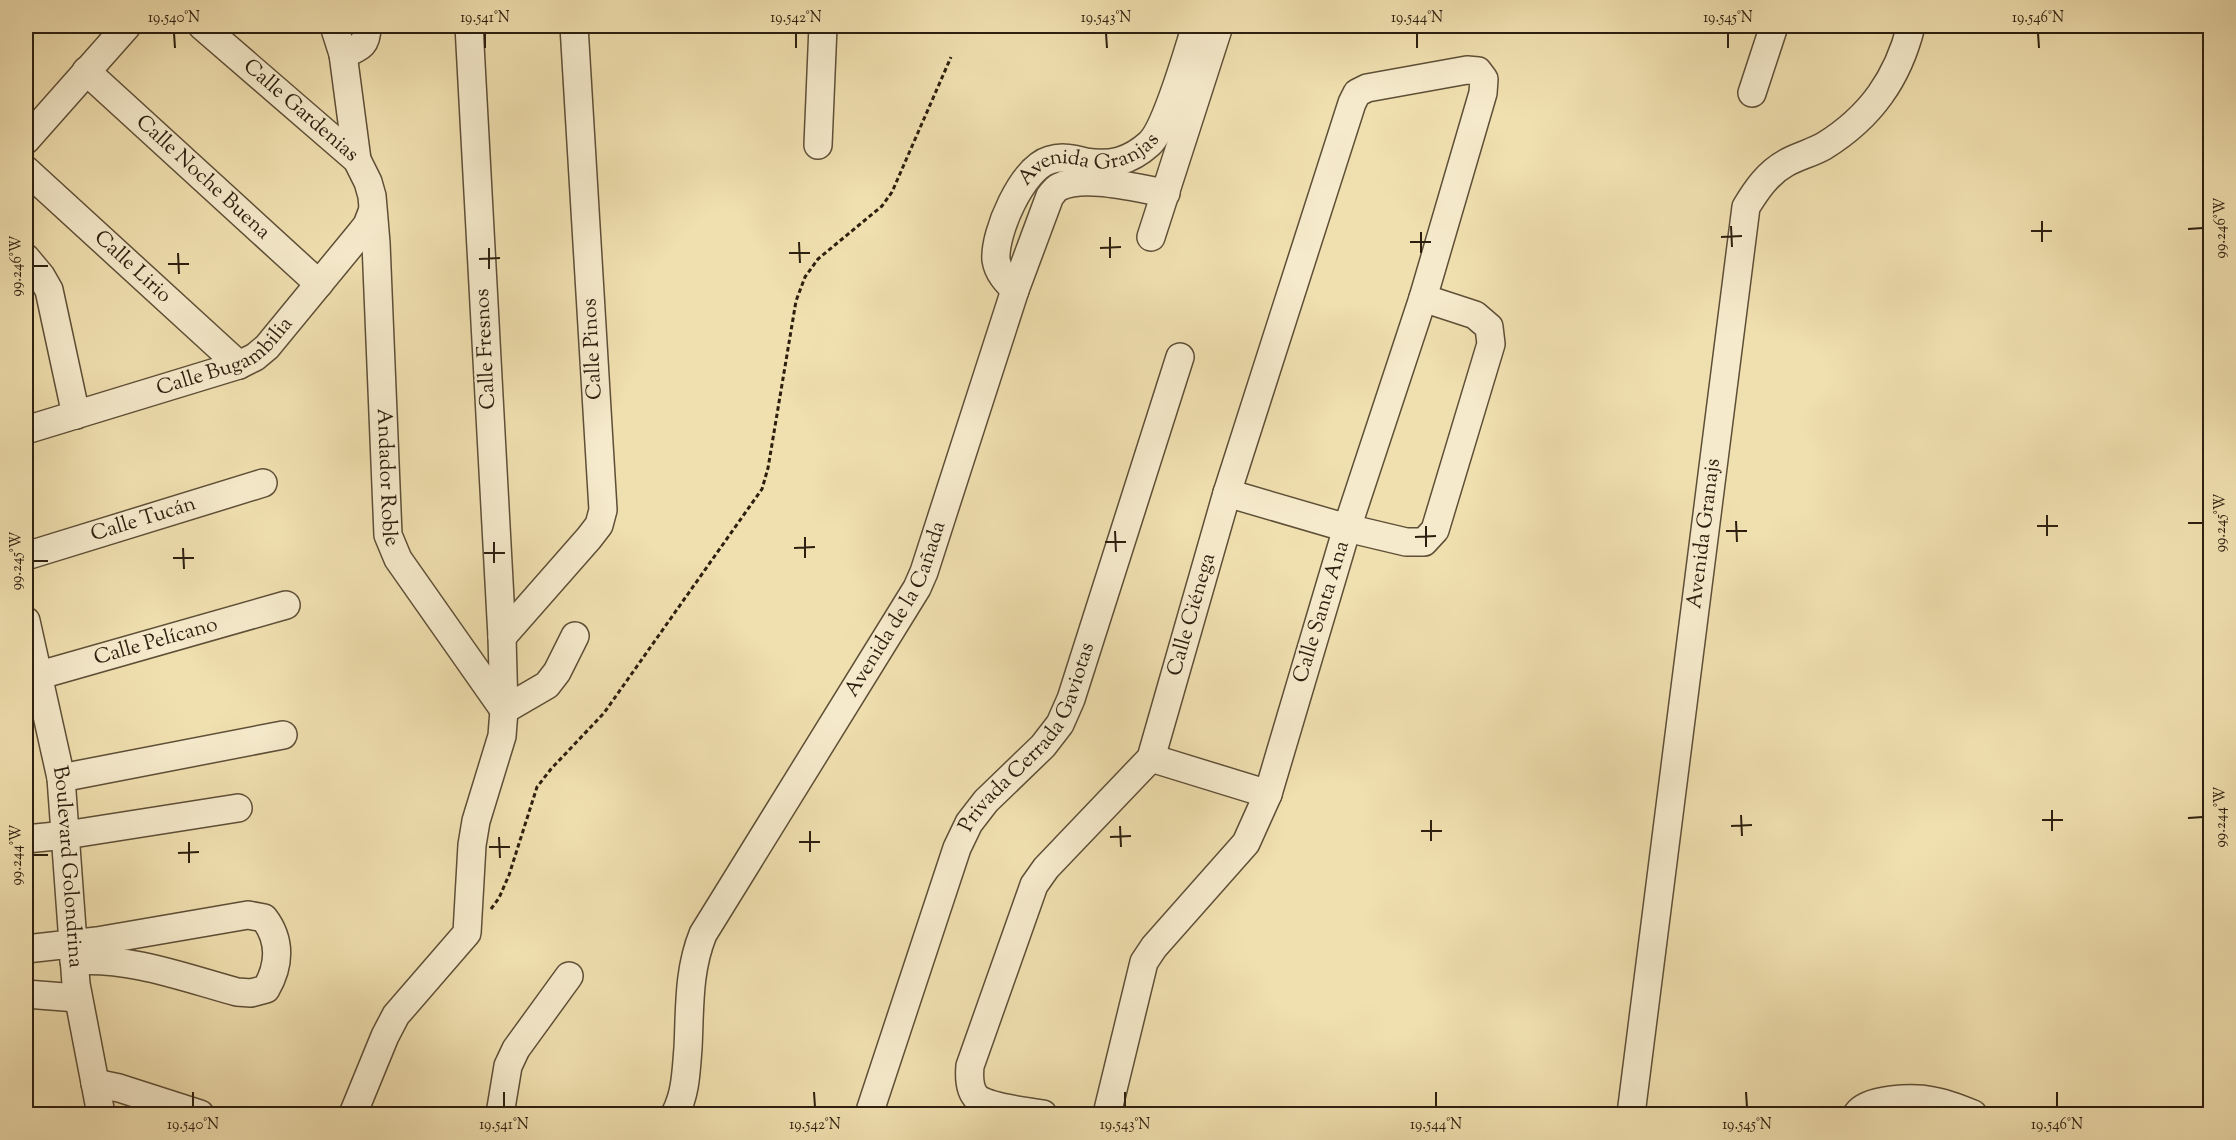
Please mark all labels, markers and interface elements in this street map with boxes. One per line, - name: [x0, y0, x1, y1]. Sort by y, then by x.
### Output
- text: 19.540°N: [148, 8, 200, 29]
- text: 19.541°N: [460, 8, 510, 29]
- text: 19.542°N: [770, 8, 822, 29]
- text: 19.543°N: [1081, 8, 1131, 29]
- text: 19.544°N: [1391, 8, 1443, 29]
- text: 19.545°N: [1703, 8, 1753, 29]
- text: 19.546°N: [2012, 8, 2064, 29]
- street label: Calle Gardenias: [236, 52, 365, 170]
- street label: Calle Noche Buena: [129, 108, 277, 247]
- street label: Avenida Granjas: [1011, 127, 1167, 193]
- text: 99.246°W: [2211, 197, 2232, 258]
- street label: Calle Lirio: [87, 224, 178, 311]
- text: 99.246°W: [7, 235, 28, 296]
- street label: Calle Fresnos: [468, 288, 504, 410]
- street label: Calle Pinos: [575, 298, 611, 400]
- street label: Calle Bugambilia: [153, 311, 301, 404]
- street label: Andador Roble: [368, 408, 406, 552]
- street label: Avenida Granajs: [1680, 457, 1729, 611]
- street label: Calle Tucán: [87, 489, 200, 550]
- text: 99.245°W: [2211, 493, 2232, 552]
- street label: Avenida de la Cañada: [838, 517, 954, 703]
- text: 99.245°W: [7, 531, 28, 590]
- street label: Calle Santa Ana: [1286, 537, 1358, 687]
- street label: Calle Ciénega: [1160, 550, 1224, 680]
- street label: Calle Pelícano: [90, 610, 221, 674]
- street label: Privada Cerrada Gaviotas: [952, 639, 1103, 837]
- street label: Boulevard Golondrina: [44, 763, 90, 969]
- text: 99.244°W: [2211, 786, 2232, 847]
- text: 99.244°W: [7, 824, 28, 885]
- text: 19.540°N: [167, 1115, 219, 1136]
- text: 19.541°N: [479, 1115, 529, 1136]
- text: 19.542°N: [789, 1115, 841, 1136]
- text: 19.543°N: [1100, 1115, 1150, 1136]
- text: 19.544°N: [1410, 1115, 1462, 1136]
- text: 19.545°N: [1722, 1115, 1772, 1136]
- text: 19.546°N: [2031, 1115, 2083, 1136]

